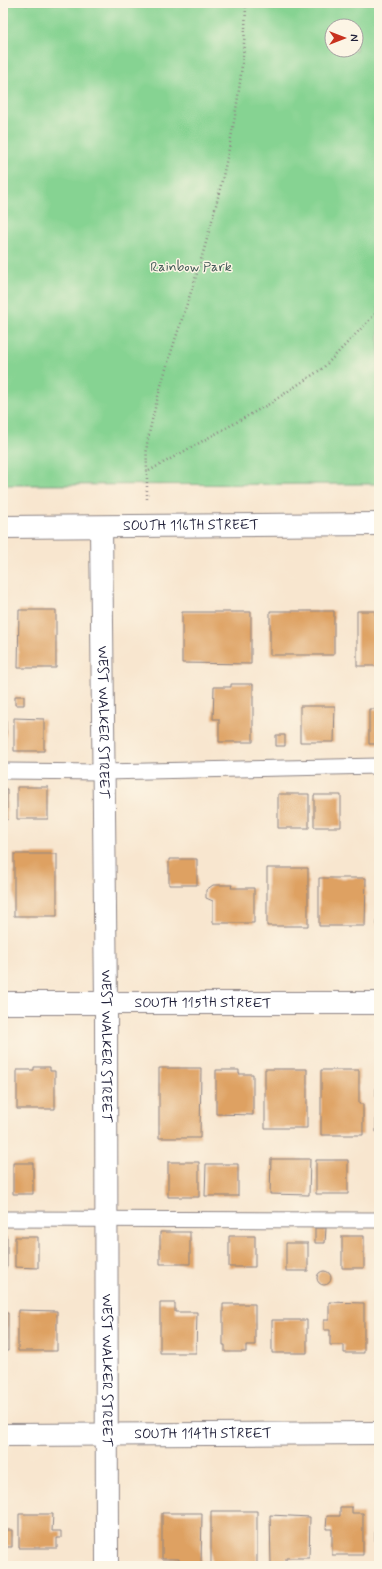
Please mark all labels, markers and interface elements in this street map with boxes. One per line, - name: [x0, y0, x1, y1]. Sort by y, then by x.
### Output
- north arrow: [324, 18, 364, 58]
- text: N: [346, 34, 360, 42]
- park label: Rainbow Park: [150, 258, 232, 276]
- street label: SOUTH 116TH STREET: [123, 516, 259, 535]
- street label: WEST WALKER STREET: [93, 646, 113, 799]
- street label: WEST WALKER STREET: [97, 970, 115, 1123]
- street label: SOUTH 115TH STREET: [134, 994, 272, 1012]
- street label: WEST WALKER STREET: [98, 1294, 116, 1447]
- street label: SOUTH 114TH STREET: [134, 1425, 272, 1443]

